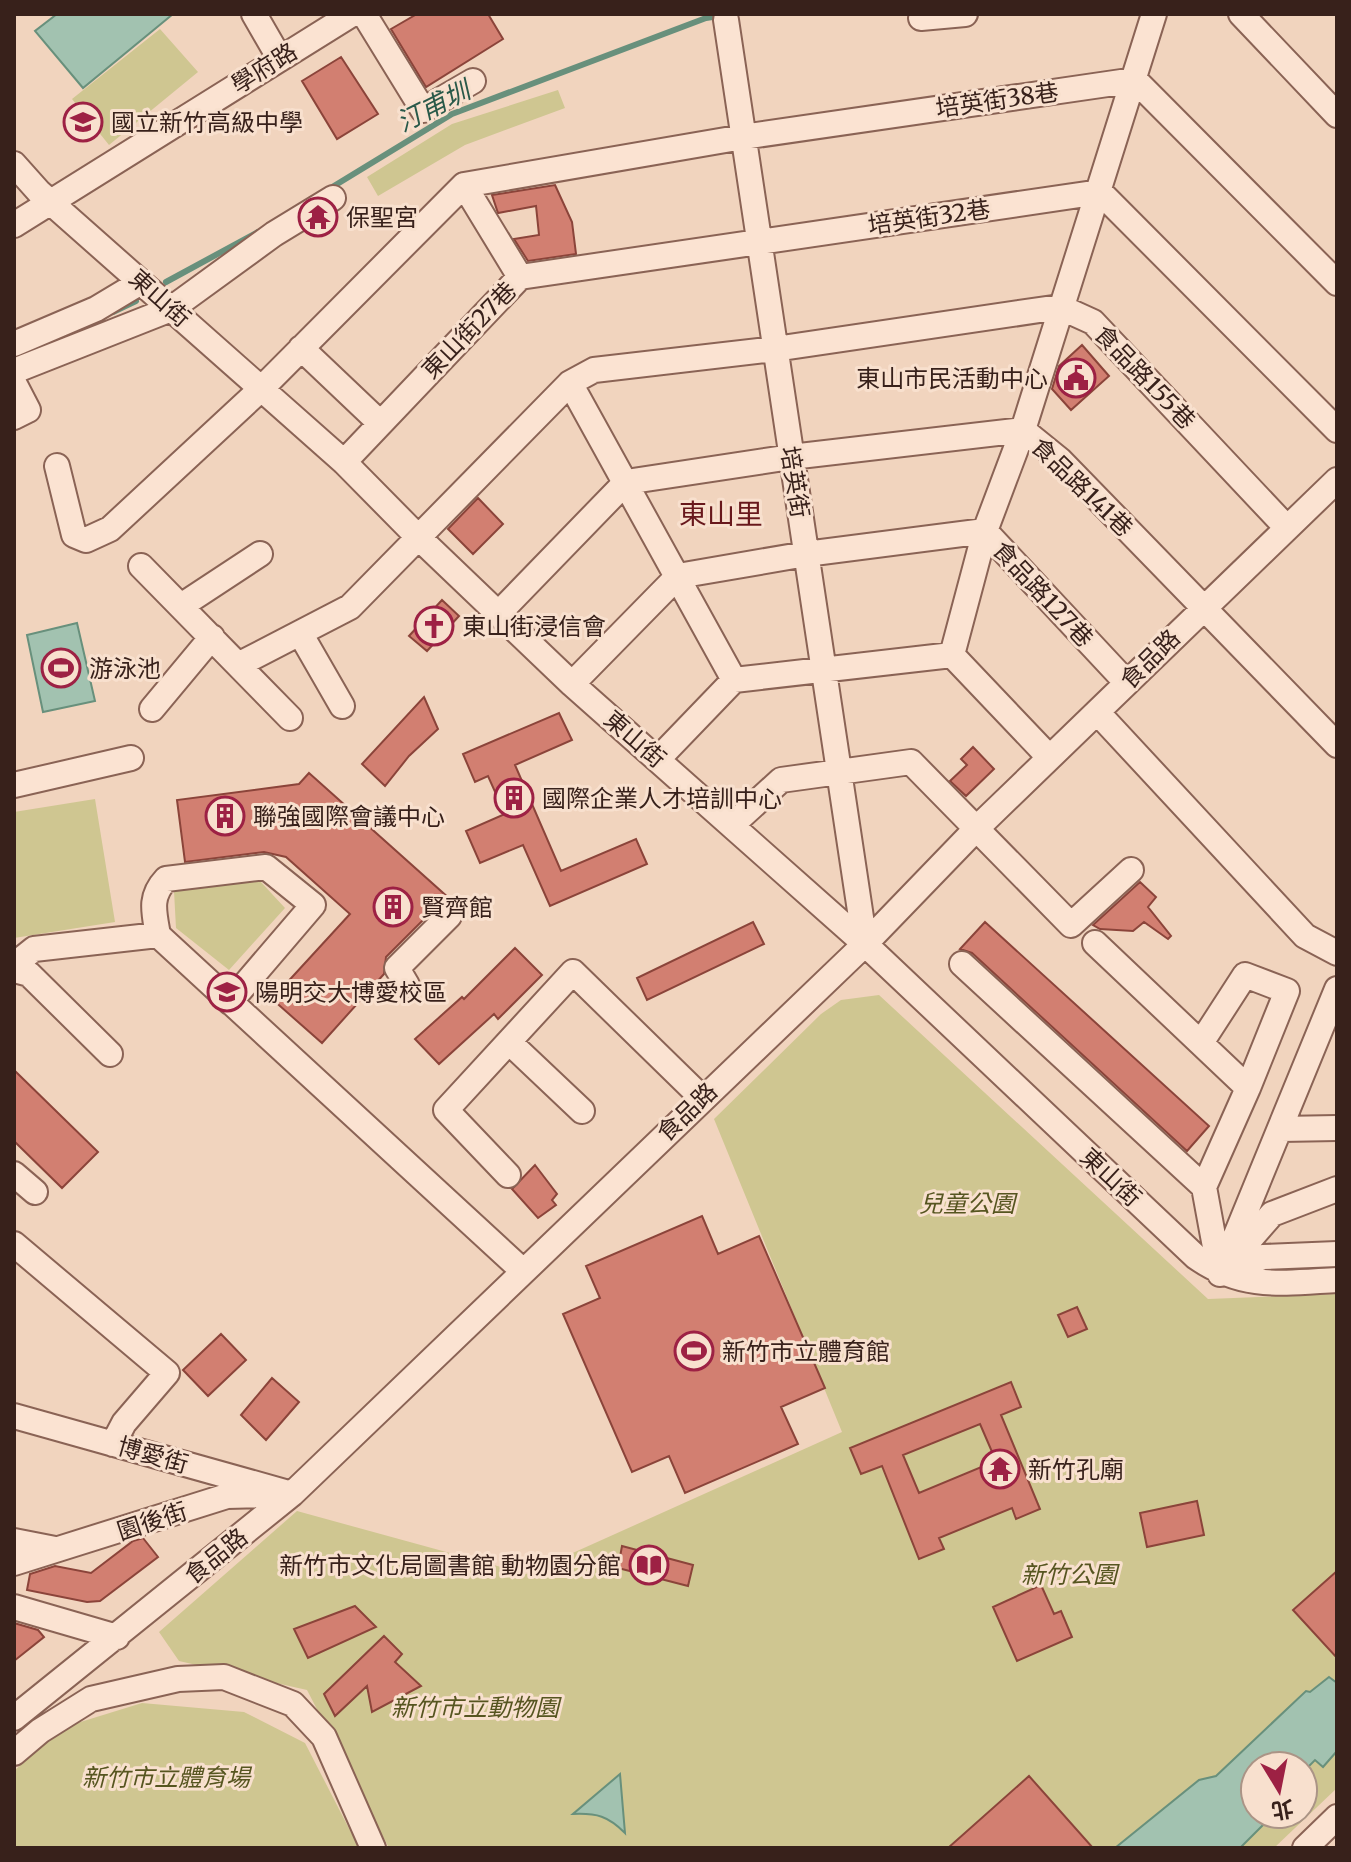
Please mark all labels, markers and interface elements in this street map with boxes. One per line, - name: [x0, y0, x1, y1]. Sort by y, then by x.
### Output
- street label: 學府路: [225, 36, 303, 100]
- water label: 汀甫圳: [391, 72, 479, 138]
- street label: 培英街38巷: [934, 76, 1060, 124]
- school or university icon: 國立新竹高級中學: [62, 101, 104, 143]
- place label: 國立新竹高級中學: [111, 107, 303, 138]
- street label: 培英街32巷: [866, 193, 992, 241]
- temple icon: 保聖宮: [297, 196, 339, 238]
- place label: 保聖宮: [346, 202, 418, 233]
- street label: 東山街: [123, 262, 197, 334]
- street label: 東山街27巷: [415, 275, 523, 385]
- street label: 食品路155巷: [1088, 318, 1202, 436]
- public building icon: 東山市民活動中心: [1055, 357, 1097, 399]
- place label: 東山市民活動中心: [856, 363, 1048, 394]
- street label: 食品路141巷: [1025, 431, 1139, 543]
- street label: 培英街: [774, 444, 816, 520]
- district label: 東山里: [679, 496, 763, 532]
- street label: 食品路127巷: [986, 535, 1100, 653]
- church icon: 東山街浸信會: [413, 605, 455, 647]
- place label: 東山街浸信會: [462, 611, 606, 642]
- street label: 食品路: [1114, 623, 1186, 695]
- sports icon: 游泳池: [40, 647, 82, 689]
- place label: 游泳池: [89, 653, 161, 684]
- street label: 東山街: [598, 704, 672, 774]
- building icon: 國際企業人才培訓中心: [493, 777, 535, 819]
- place label: 國際企業人才培訓中心: [542, 783, 782, 814]
- building icon: 聯強國際會議中心: [204, 795, 246, 837]
- place label: 聯強國際會議中心: [253, 801, 445, 832]
- building icon: 賢齊館: [372, 886, 414, 928]
- place label: 賢齊館: [421, 892, 493, 923]
- school or university icon: 陽明交大博愛校區: [206, 971, 248, 1013]
- place label: 陽明交大博愛校區: [255, 977, 447, 1008]
- street label: 食品路: [650, 1076, 724, 1148]
- street label: 東山街: [1074, 1141, 1148, 1213]
- park label: 兒童公園: [919, 1188, 1018, 1219]
- sports icon: 新竹市立體育館: [673, 1330, 715, 1372]
- place label: 新竹市立體育館: [722, 1336, 890, 1367]
- street label: 博愛街: [114, 1430, 192, 1480]
- temple icon: 新竹孔廟: [979, 1448, 1021, 1490]
- place label: 新竹孔廟: [1028, 1454, 1124, 1485]
- street label: 園後街: [113, 1495, 191, 1547]
- street label: 食品路: [178, 1521, 254, 1591]
- library icon: 新竹市文化局圖書館 動物園分館: [628, 1544, 670, 1586]
- place label: 新竹市文化局圖書館 動物園分館: [279, 1550, 621, 1581]
- park label: 新竹公園: [1021, 1559, 1120, 1590]
- park label: 新竹市立動物園: [391, 1692, 562, 1723]
- north arrow: [1239, 1750, 1319, 1830]
- park label: 新竹市立體育場: [82, 1762, 253, 1793]
- text: 北: [1269, 1794, 1296, 1825]

